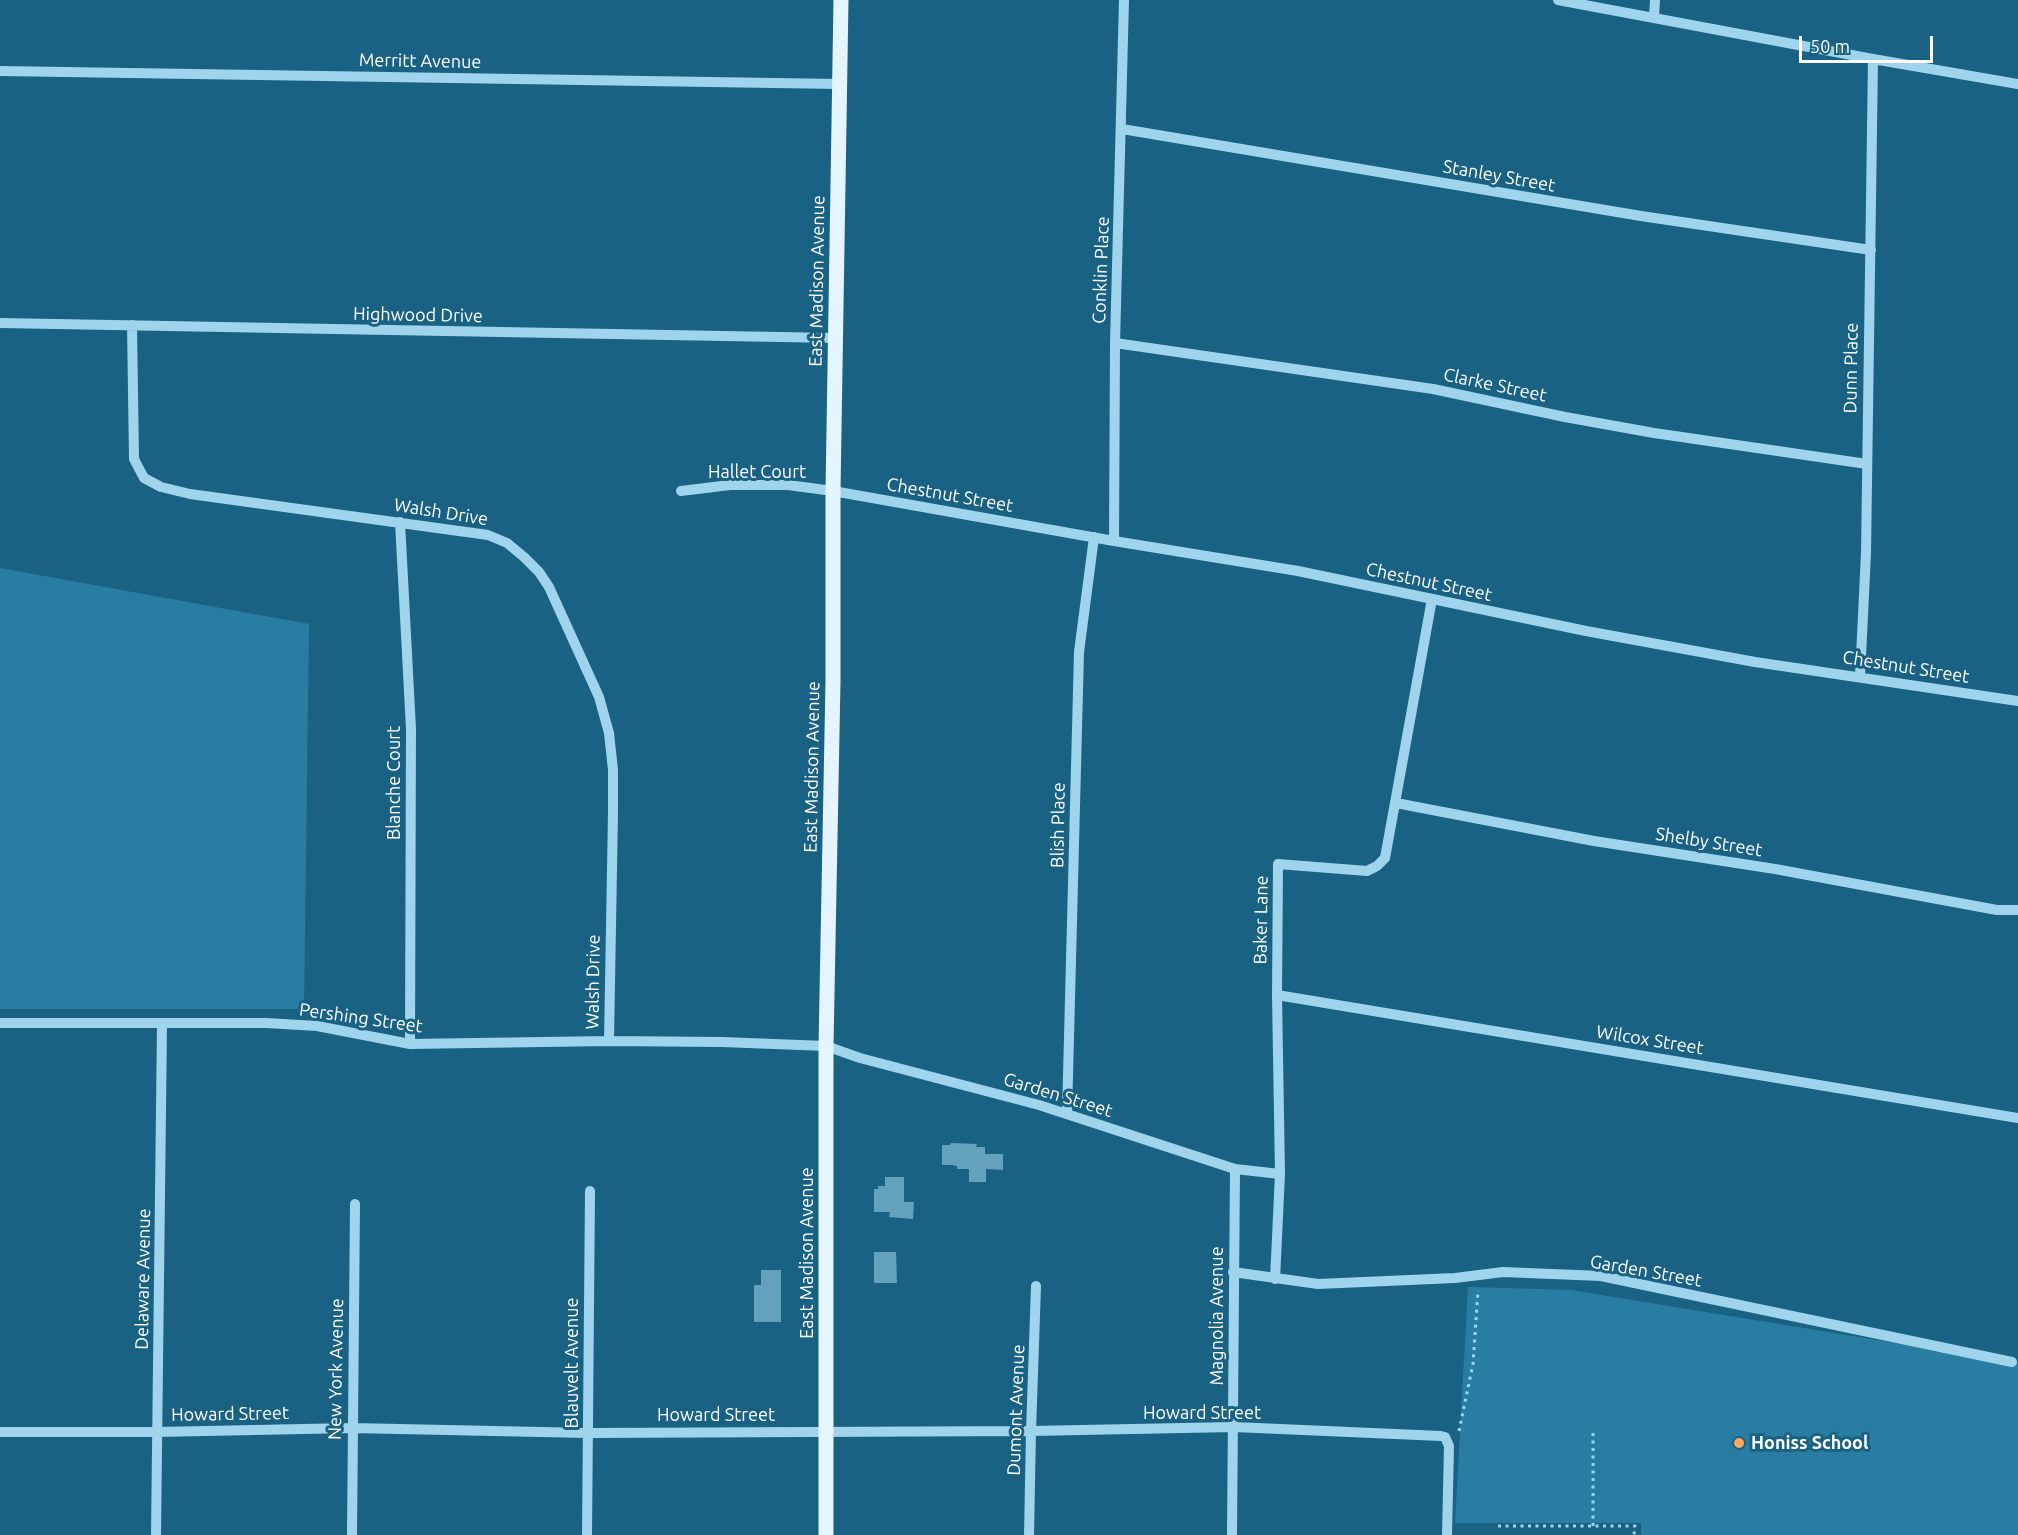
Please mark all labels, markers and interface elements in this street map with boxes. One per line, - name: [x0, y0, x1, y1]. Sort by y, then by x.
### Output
- scale bar: [1802, 24, 1936, 62]
- text: 50 m: [1810, 36, 1850, 56]
- street label: Merritt Avenue: [359, 49, 481, 73]
- street label: Stanley Street: [1441, 155, 1557, 197]
- street label: East Madison Avenue: [805, 195, 829, 367]
- street label: Conklin Place: [1088, 216, 1114, 324]
- street label: Highwood Drive: [353, 303, 483, 327]
- street label: Dunn Place: [1839, 322, 1863, 414]
- street label: Clarke Street: [1441, 364, 1549, 406]
- street label: Hallet Court: [708, 461, 806, 483]
- street label: Chestnut Street: [885, 473, 1015, 517]
- street label: Walsh Drive: [392, 494, 490, 530]
- street label: Chestnut Street: [1364, 558, 1494, 606]
- street label: Chestnut Street: [1841, 646, 1971, 688]
- street label: East Madison Avenue: [800, 681, 824, 853]
- street label: Blanche Court: [383, 726, 405, 840]
- street label: Blish Place: [1046, 782, 1070, 868]
- street label: Shelby Street: [1654, 823, 1764, 861]
- street label: Baker Lane: [1249, 875, 1273, 965]
- street label: Walsh Drive: [581, 934, 605, 1030]
- street label: Pershing Street: [298, 999, 424, 1037]
- street label: Wilcox Street: [1595, 1021, 1705, 1059]
- street label: Garden Street: [1001, 1068, 1115, 1122]
- street label: East Madison Avenue: [796, 1167, 818, 1339]
- street label: Delaware Avenue: [131, 1208, 155, 1350]
- street label: Magnolia Avenue: [1206, 1246, 1228, 1386]
- street label: Garden Street: [1588, 1251, 1704, 1291]
- street label: New York Avenue: [324, 1298, 348, 1440]
- street label: Blauvelt Avenue: [561, 1298, 583, 1428]
- street label: Dumont Avenue: [1003, 1344, 1029, 1476]
- street label: Howard Street: [171, 1402, 289, 1426]
- street label: Howard Street: [1143, 1402, 1261, 1424]
- street label: Howard Street: [657, 1404, 775, 1426]
- place label: Honiss School: [1751, 1432, 1868, 1454]
- marker: Honiss School: [1732, 1436, 1746, 1450]

